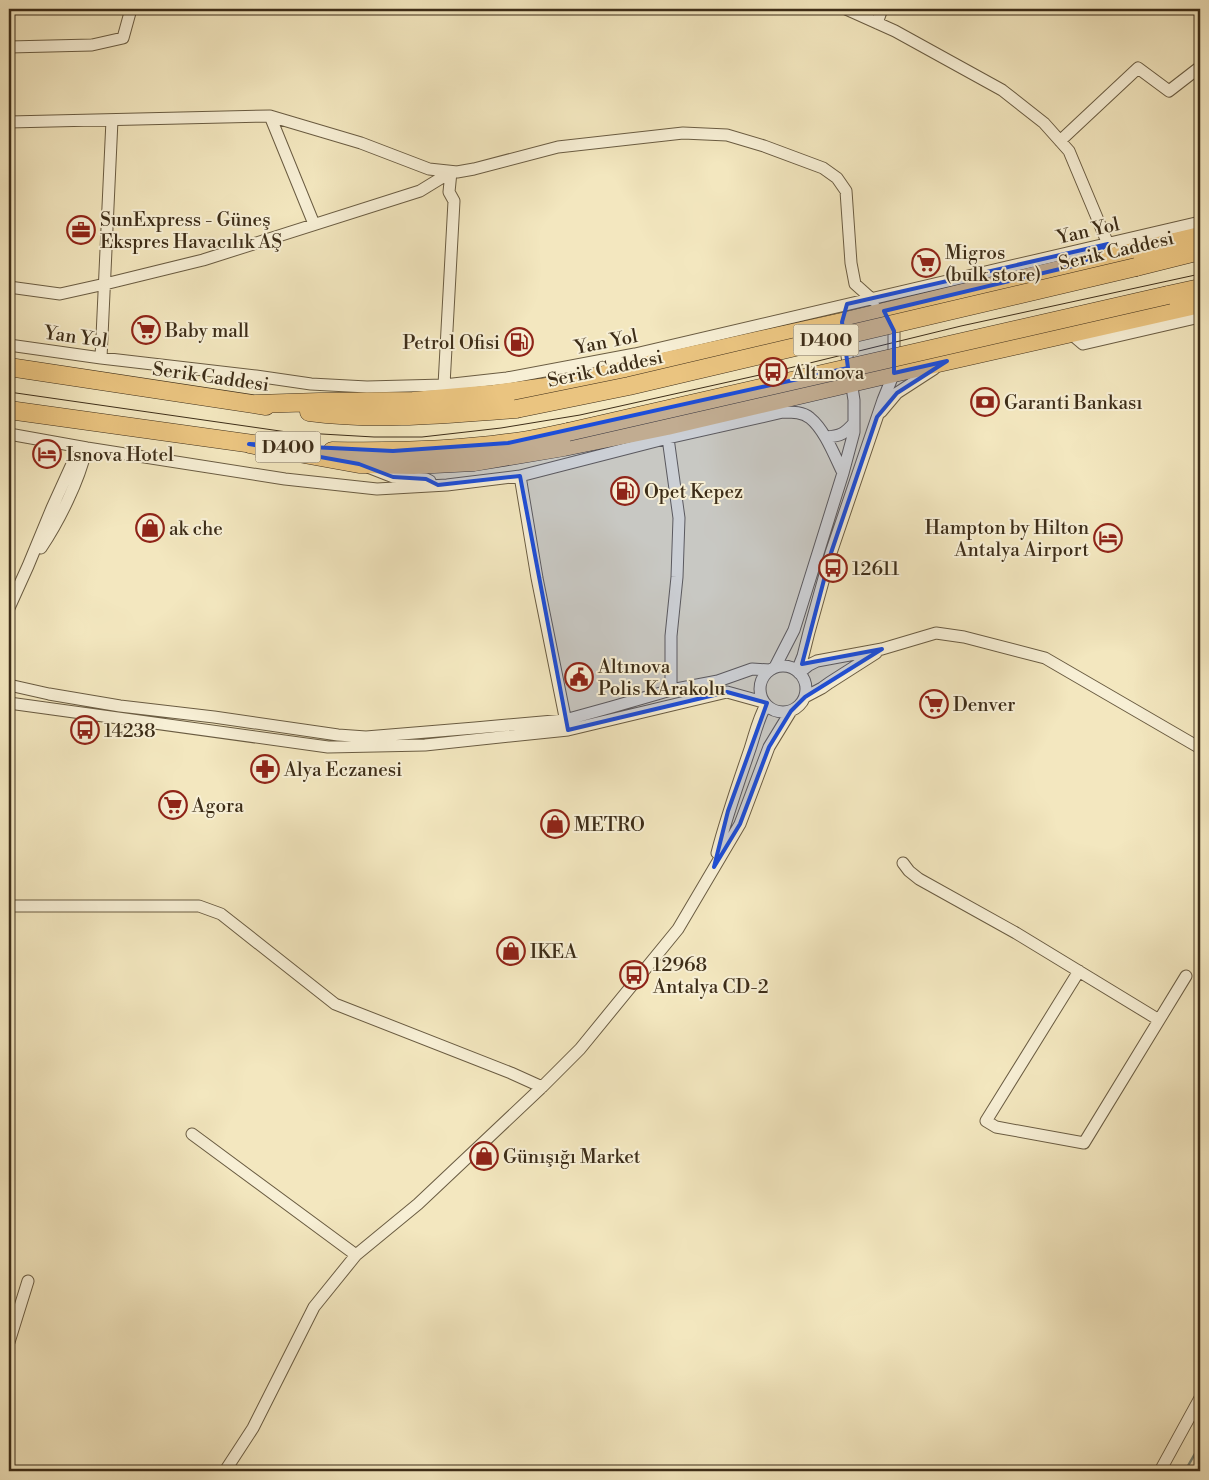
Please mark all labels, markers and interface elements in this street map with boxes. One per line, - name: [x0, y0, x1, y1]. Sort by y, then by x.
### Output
- place label: SunExpress - Güneş Ekspres Havacılık AŞ: [100, 208, 282, 254]
- street label: Yan Yol: [1054, 212, 1122, 250]
- office icon: SunExpress - Güneş Ekspres Havacılık AŞ: [66, 215, 96, 245]
- street label: Serik Caddesi: [1056, 226, 1176, 276]
- place label: Migros (bulk store): [945, 241, 1041, 287]
- supermarket icon: Migros (bulk store): [911, 248, 941, 278]
- supermarket icon: Baby mall: [131, 315, 161, 345]
- place label: Baby mall: [164, 319, 250, 343]
- street label: Yan Yol: [42, 321, 109, 353]
- street label: Yan Yol: [572, 324, 640, 360]
- road number: D400: [794, 324, 858, 356]
- fuel station icon: Petrol Ofisi: [504, 327, 534, 357]
- place label: Petrol Ofisi: [403, 331, 500, 355]
- street label: Serik Caddesi: [545, 345, 665, 393]
- street label: Serik Caddesi: [151, 357, 271, 397]
- bus stop icon: Altınova: [758, 357, 788, 387]
- place label: Altınova: [791, 361, 865, 385]
- bank icon: Garanti Bankası: [970, 387, 1000, 417]
- place label: Garanti Bankası: [1004, 391, 1143, 415]
- road number: D400: [256, 432, 320, 462]
- hotel icon: Isnova Hotel: [32, 439, 62, 469]
- place label: Isnova Hotel: [66, 443, 174, 467]
- fuel station icon: Opet Kepez: [610, 476, 640, 506]
- place label: Opet Kepez: [644, 480, 743, 504]
- shop icon: ak che: [135, 513, 165, 543]
- place label: Hampton by Hilton Antalya Airport: [925, 516, 1089, 562]
- place label: ak che: [169, 517, 223, 541]
- hotel icon: Hampton by Hilton Antalya Airport: [1093, 523, 1123, 553]
- bus stop icon: 12611: [818, 553, 848, 583]
- place label: 12611: [852, 557, 899, 581]
- place label: Altınova Polis KArakolu: [597, 655, 725, 701]
- public building icon: Altınova Polis KArakolu: [564, 662, 594, 692]
- supermarket icon: Denver: [919, 689, 949, 719]
- place label: Denver: [953, 693, 1016, 717]
- bus stop icon: 14238: [70, 715, 100, 745]
- place label: 14238: [104, 719, 156, 743]
- pharmacy icon: Alya Eczanesi: [250, 754, 280, 784]
- place label: Alya Eczanesi: [283, 758, 402, 782]
- supermarket icon: Agora: [158, 790, 188, 820]
- place label: Agora: [191, 794, 244, 818]
- shop icon: METRO: [540, 809, 570, 839]
- place label: METRO: [574, 813, 645, 837]
- shop icon: IKEA: [496, 936, 526, 966]
- place label: IKEA: [530, 940, 578, 964]
- place label: 12968 Antalya CD-2: [652, 953, 769, 999]
- bus stop icon: 12968 Antalya CD-2: [619, 960, 649, 990]
- shop icon: Günışığı Market: [469, 1141, 499, 1171]
- place label: Günışığı Market: [503, 1145, 641, 1169]

